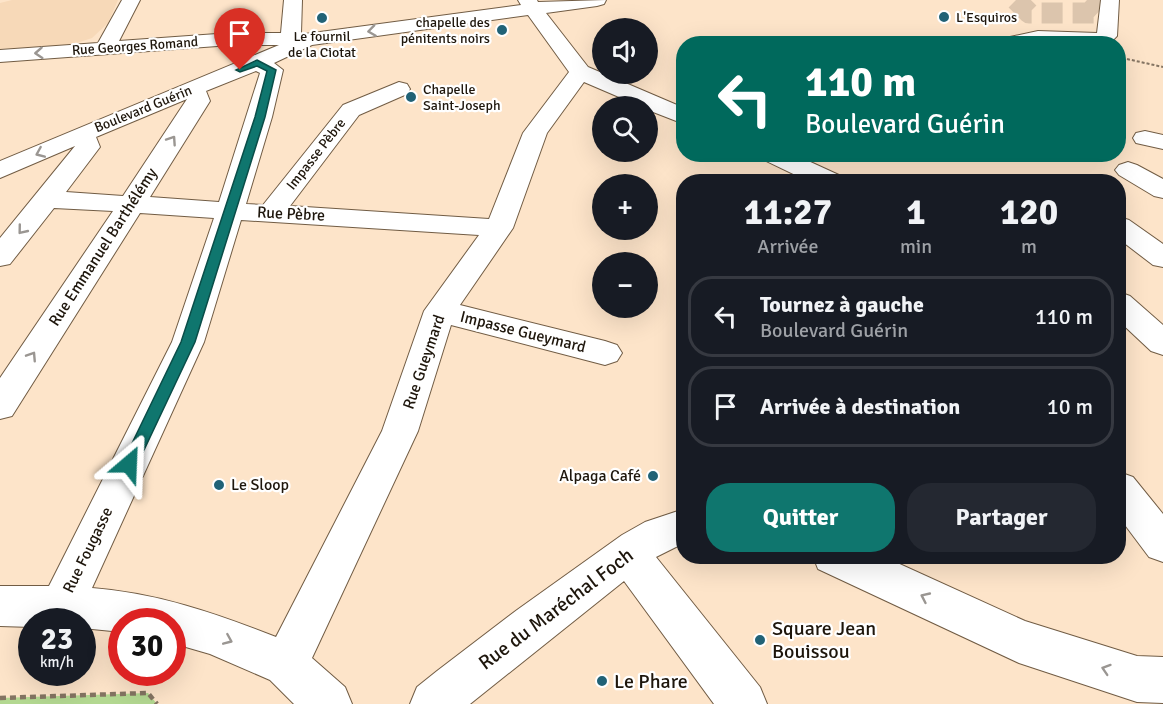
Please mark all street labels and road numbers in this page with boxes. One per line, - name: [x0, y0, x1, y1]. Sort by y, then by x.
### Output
- street label: Rue Georges Romand: [71, 33, 199, 59]
- street label: Boulevard Guérin: [92, 82, 194, 136]
- street label: Impasse Pèbre: [283, 115, 349, 193]
- street label: Rue Emmanuel Barthélémy: [44, 164, 162, 330]
- street label: Rue Pèbre: [256, 202, 326, 226]
- street label: Impasse Gueymard: [458, 307, 588, 357]
- street label: Rue Gueymard: [398, 312, 450, 412]
- street label: Rue Fougasse: [59, 504, 117, 596]
- street label: Rue du Maréchal Foch: [474, 543, 638, 675]

